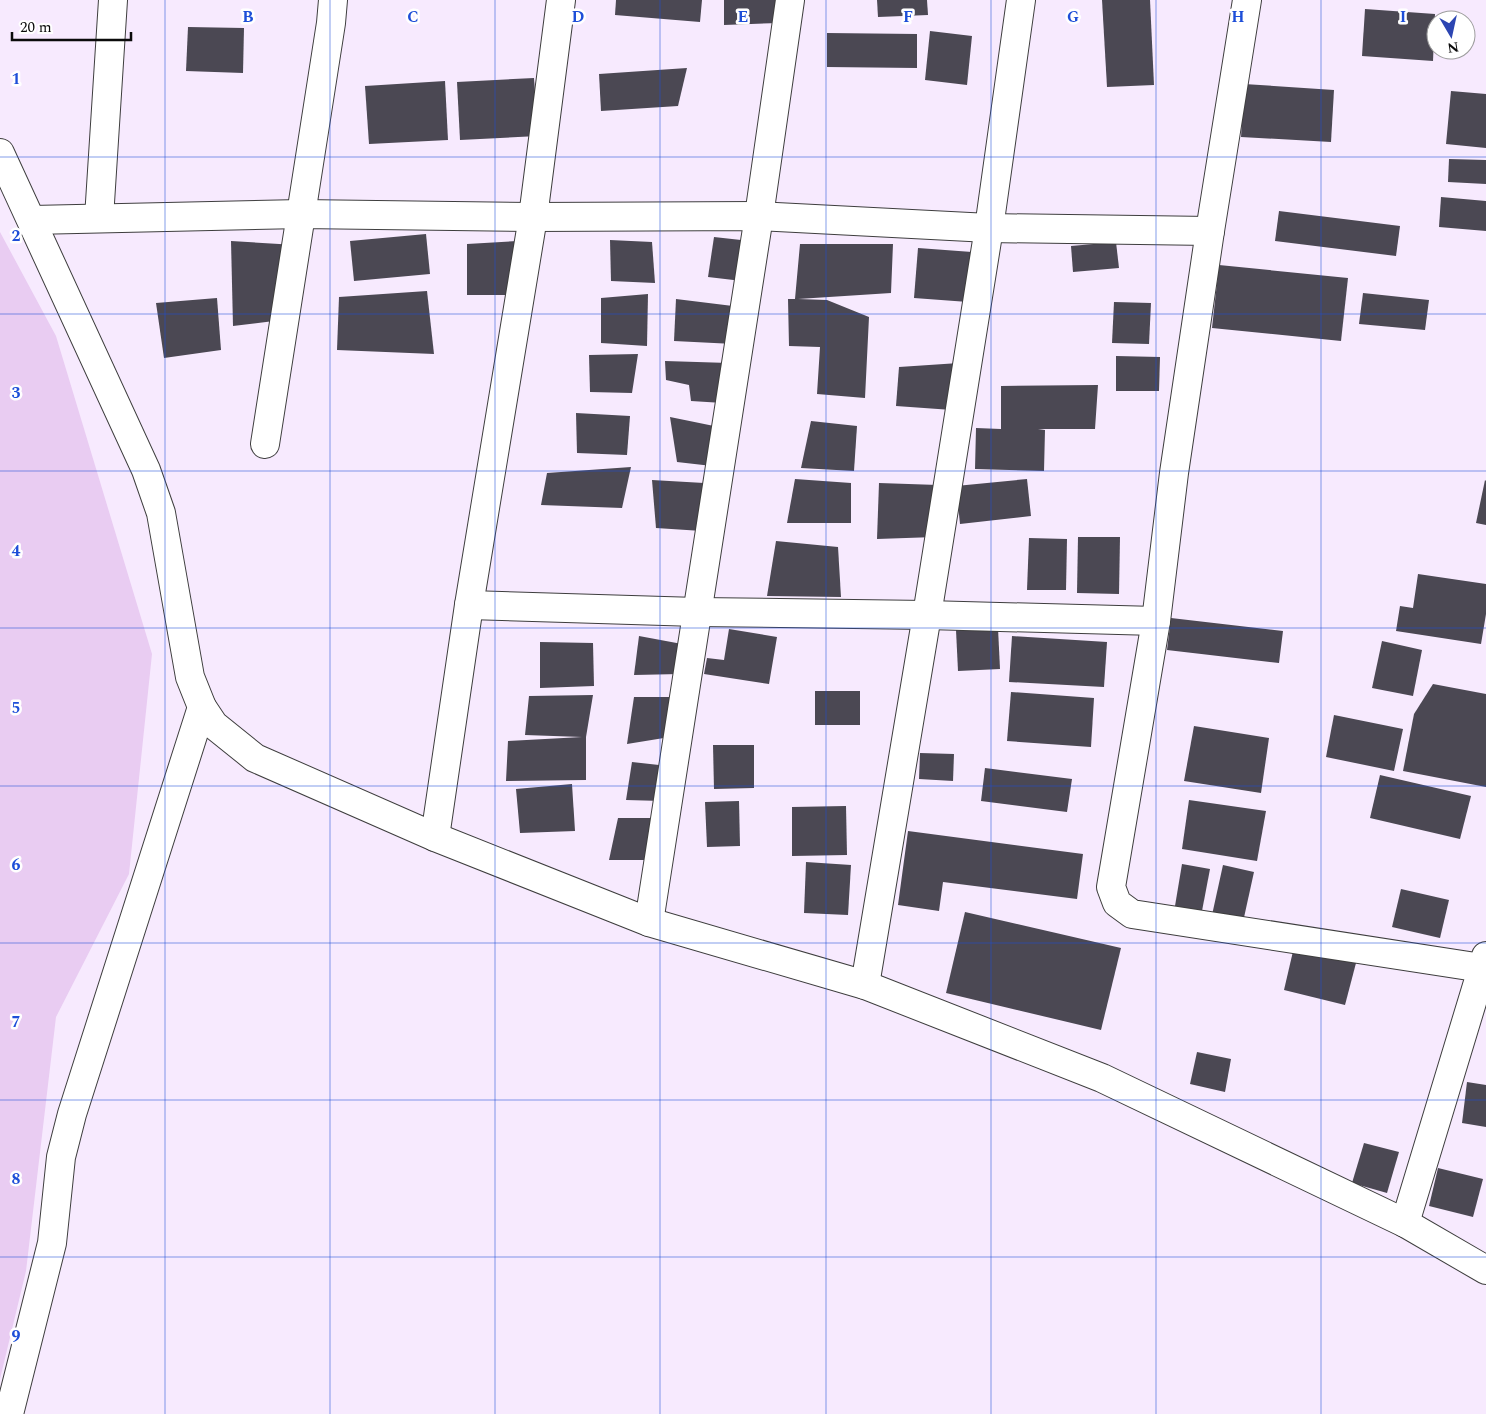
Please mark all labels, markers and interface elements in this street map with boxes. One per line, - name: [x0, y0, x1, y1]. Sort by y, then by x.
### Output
- text: B: [242, 5, 254, 29]
- text: C: [407, 5, 419, 29]
- text: D: [572, 5, 585, 29]
- text: E: [738, 5, 748, 29]
- text: F: [903, 5, 913, 29]
- text: G: [1067, 5, 1079, 29]
- text: H: [1231, 5, 1245, 29]
- text: I: [1400, 5, 1406, 29]
- scale bar: [12, 10, 131, 42]
- north arrow: [1426, 10, 1476, 60]
- text: 20 m: [20, 16, 52, 39]
- text: N: [1446, 36, 1460, 59]
- text: 1: [12, 67, 20, 91]
- text: 2: [12, 224, 21, 248]
- text: 3: [12, 381, 21, 405]
- text: 4: [12, 539, 21, 563]
- text: 5: [12, 696, 20, 720]
- text: 6: [12, 853, 21, 877]
- text: 7: [12, 1010, 21, 1034]
- text: 8: [12, 1167, 21, 1191]
- text: 9: [12, 1324, 21, 1348]

